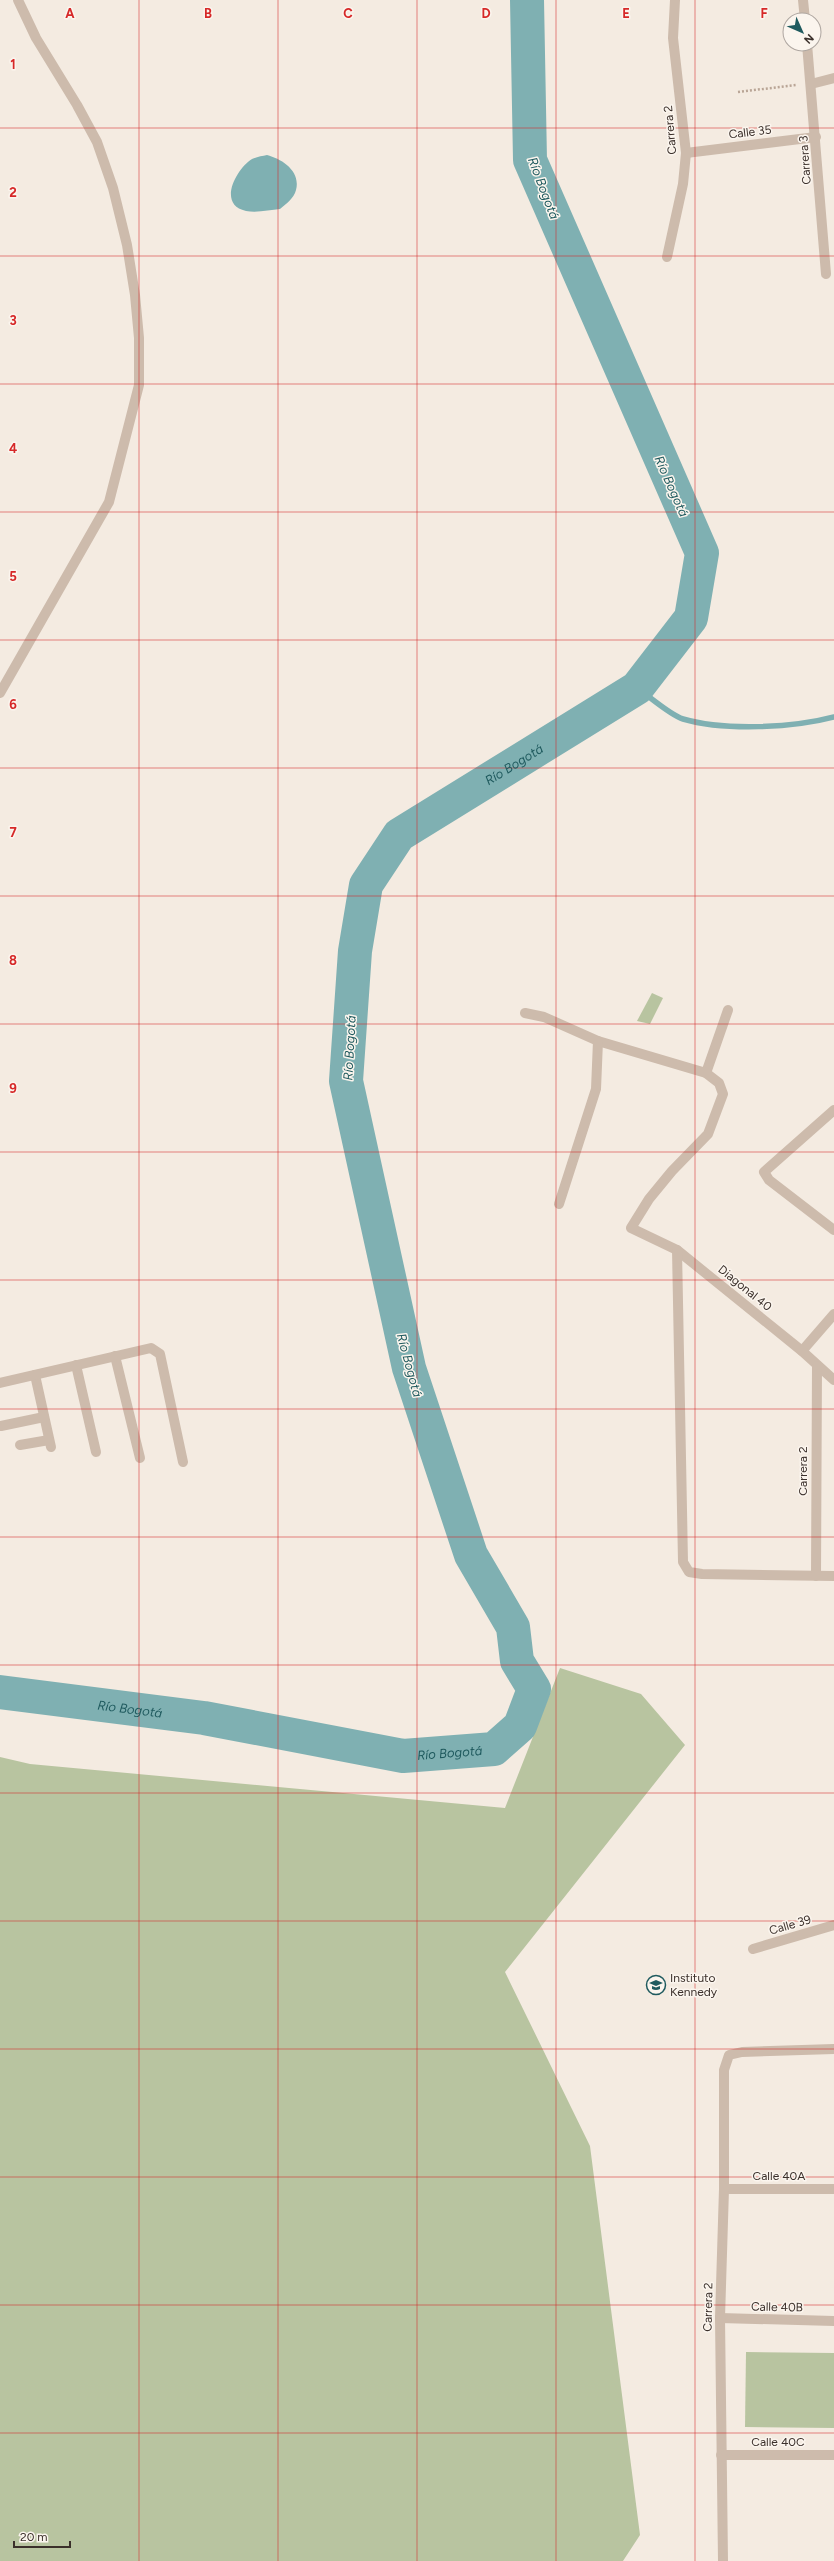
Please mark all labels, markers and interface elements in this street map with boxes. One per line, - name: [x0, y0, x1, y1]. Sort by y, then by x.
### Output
- text: A: [65, 6, 75, 21]
- text: B: [204, 6, 212, 21]
- text: C: [343, 6, 353, 21]
- text: D: [481, 6, 491, 21]
- text: E: [622, 6, 630, 21]
- text: F: [760, 6, 768, 21]
- north arrow: [782, 12, 822, 52]
- text: N: [801, 31, 816, 46]
- text: 1: [10, 57, 16, 72]
- street label: Carrera 2: [661, 105, 679, 155]
- street label: Calle 35: [728, 122, 772, 142]
- street label: Carrera 3: [796, 135, 814, 185]
- water label: Río Bogotá: [525, 155, 562, 222]
- text: 2: [9, 185, 17, 200]
- text: 3: [9, 313, 17, 328]
- text: 4: [9, 441, 17, 456]
- water label: Río Bogotá: [651, 453, 692, 519]
- text: 5: [9, 569, 17, 584]
- text: 6: [9, 697, 17, 712]
- water label: Río Bogotá: [482, 741, 546, 788]
- text: 7: [9, 825, 17, 840]
- text: 8: [9, 953, 17, 968]
- water label: Río Bogotá: [340, 1015, 359, 1081]
- text: 9: [9, 1081, 17, 1096]
- street label: Diagonal 40: [715, 1262, 775, 1314]
- water label: Río Bogotá: [394, 1332, 425, 1399]
- street label: Carrera 2: [796, 1446, 810, 1496]
- water label: Río Bogotá: [97, 1697, 164, 1721]
- water label: Río Bogotá: [417, 1743, 483, 1763]
- street label: Calle 39: [767, 1912, 813, 1938]
- place label: Instituto Kennedy: [670, 1971, 718, 1999]
- school or university icon: Instituto Kennedy: [645, 1974, 667, 1996]
- street label: Calle 40A: [753, 2169, 805, 2183]
- street label: Carrera 2: [701, 2282, 715, 2332]
- street label: Calle 40B: [751, 2300, 803, 2314]
- street label: Calle 40C: [751, 2435, 805, 2449]
- scale bar: [14, 2523, 70, 2549]
- text: 20 m: [20, 2530, 48, 2544]

